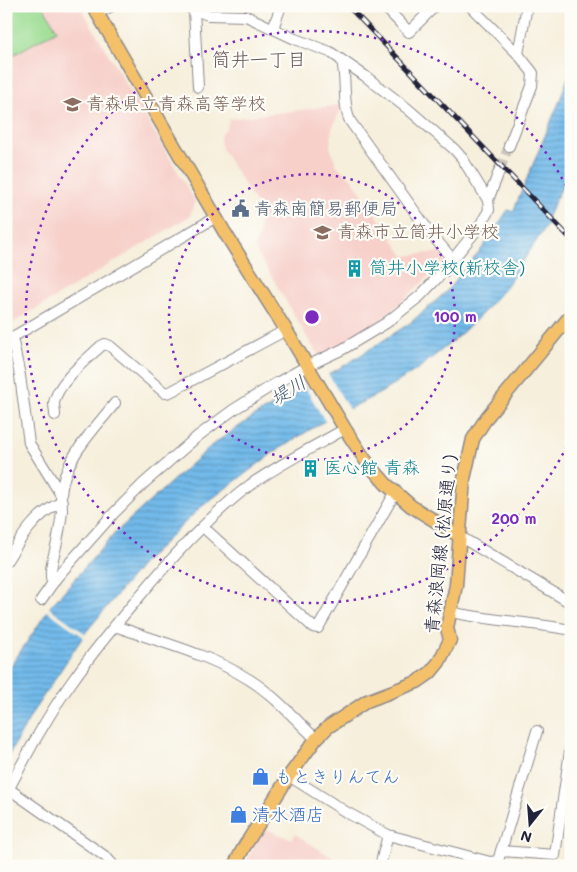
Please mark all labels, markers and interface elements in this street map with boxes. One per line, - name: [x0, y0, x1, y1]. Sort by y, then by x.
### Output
- district label: 筒井一丁目: [211, 46, 307, 71]
- place label: 青森県立青森高等学校: [86, 91, 266, 115]
- school or university icon: 青森県立青森高等学校: [62, 94, 82, 114]
- place label: 青森南簡易郵便局: [254, 196, 398, 220]
- public building icon: 青森南簡易郵便局: [230, 199, 250, 219]
- place label: 青森市立筒井小学校: [337, 219, 499, 243]
- school or university icon: 青森市立筒井小学校: [313, 222, 333, 242]
- place label: 筒井小学校(新校舎): [369, 255, 525, 279]
- building icon: 筒井小学校(新校舎): [345, 258, 365, 278]
- text: 100 m: [433, 306, 477, 326]
- centre of rings: [303, 308, 321, 326]
- water label: 堤川: [265, 369, 310, 410]
- street label: 青森浪岡線 (松原通り): [419, 453, 461, 635]
- place label: 医心館 青森: [324, 455, 420, 479]
- building icon: 医心館 青森: [300, 458, 320, 478]
- text: 200 m: [492, 508, 537, 528]
- place label: もときりんてん: [275, 764, 400, 788]
- shop icon: もときりんてん: [251, 767, 271, 787]
- north arrow: [504, 800, 554, 850]
- place label: 清水酒店: [252, 802, 324, 826]
- shop icon: 清水酒店: [228, 805, 248, 825]
- text: N: [518, 826, 534, 848]

